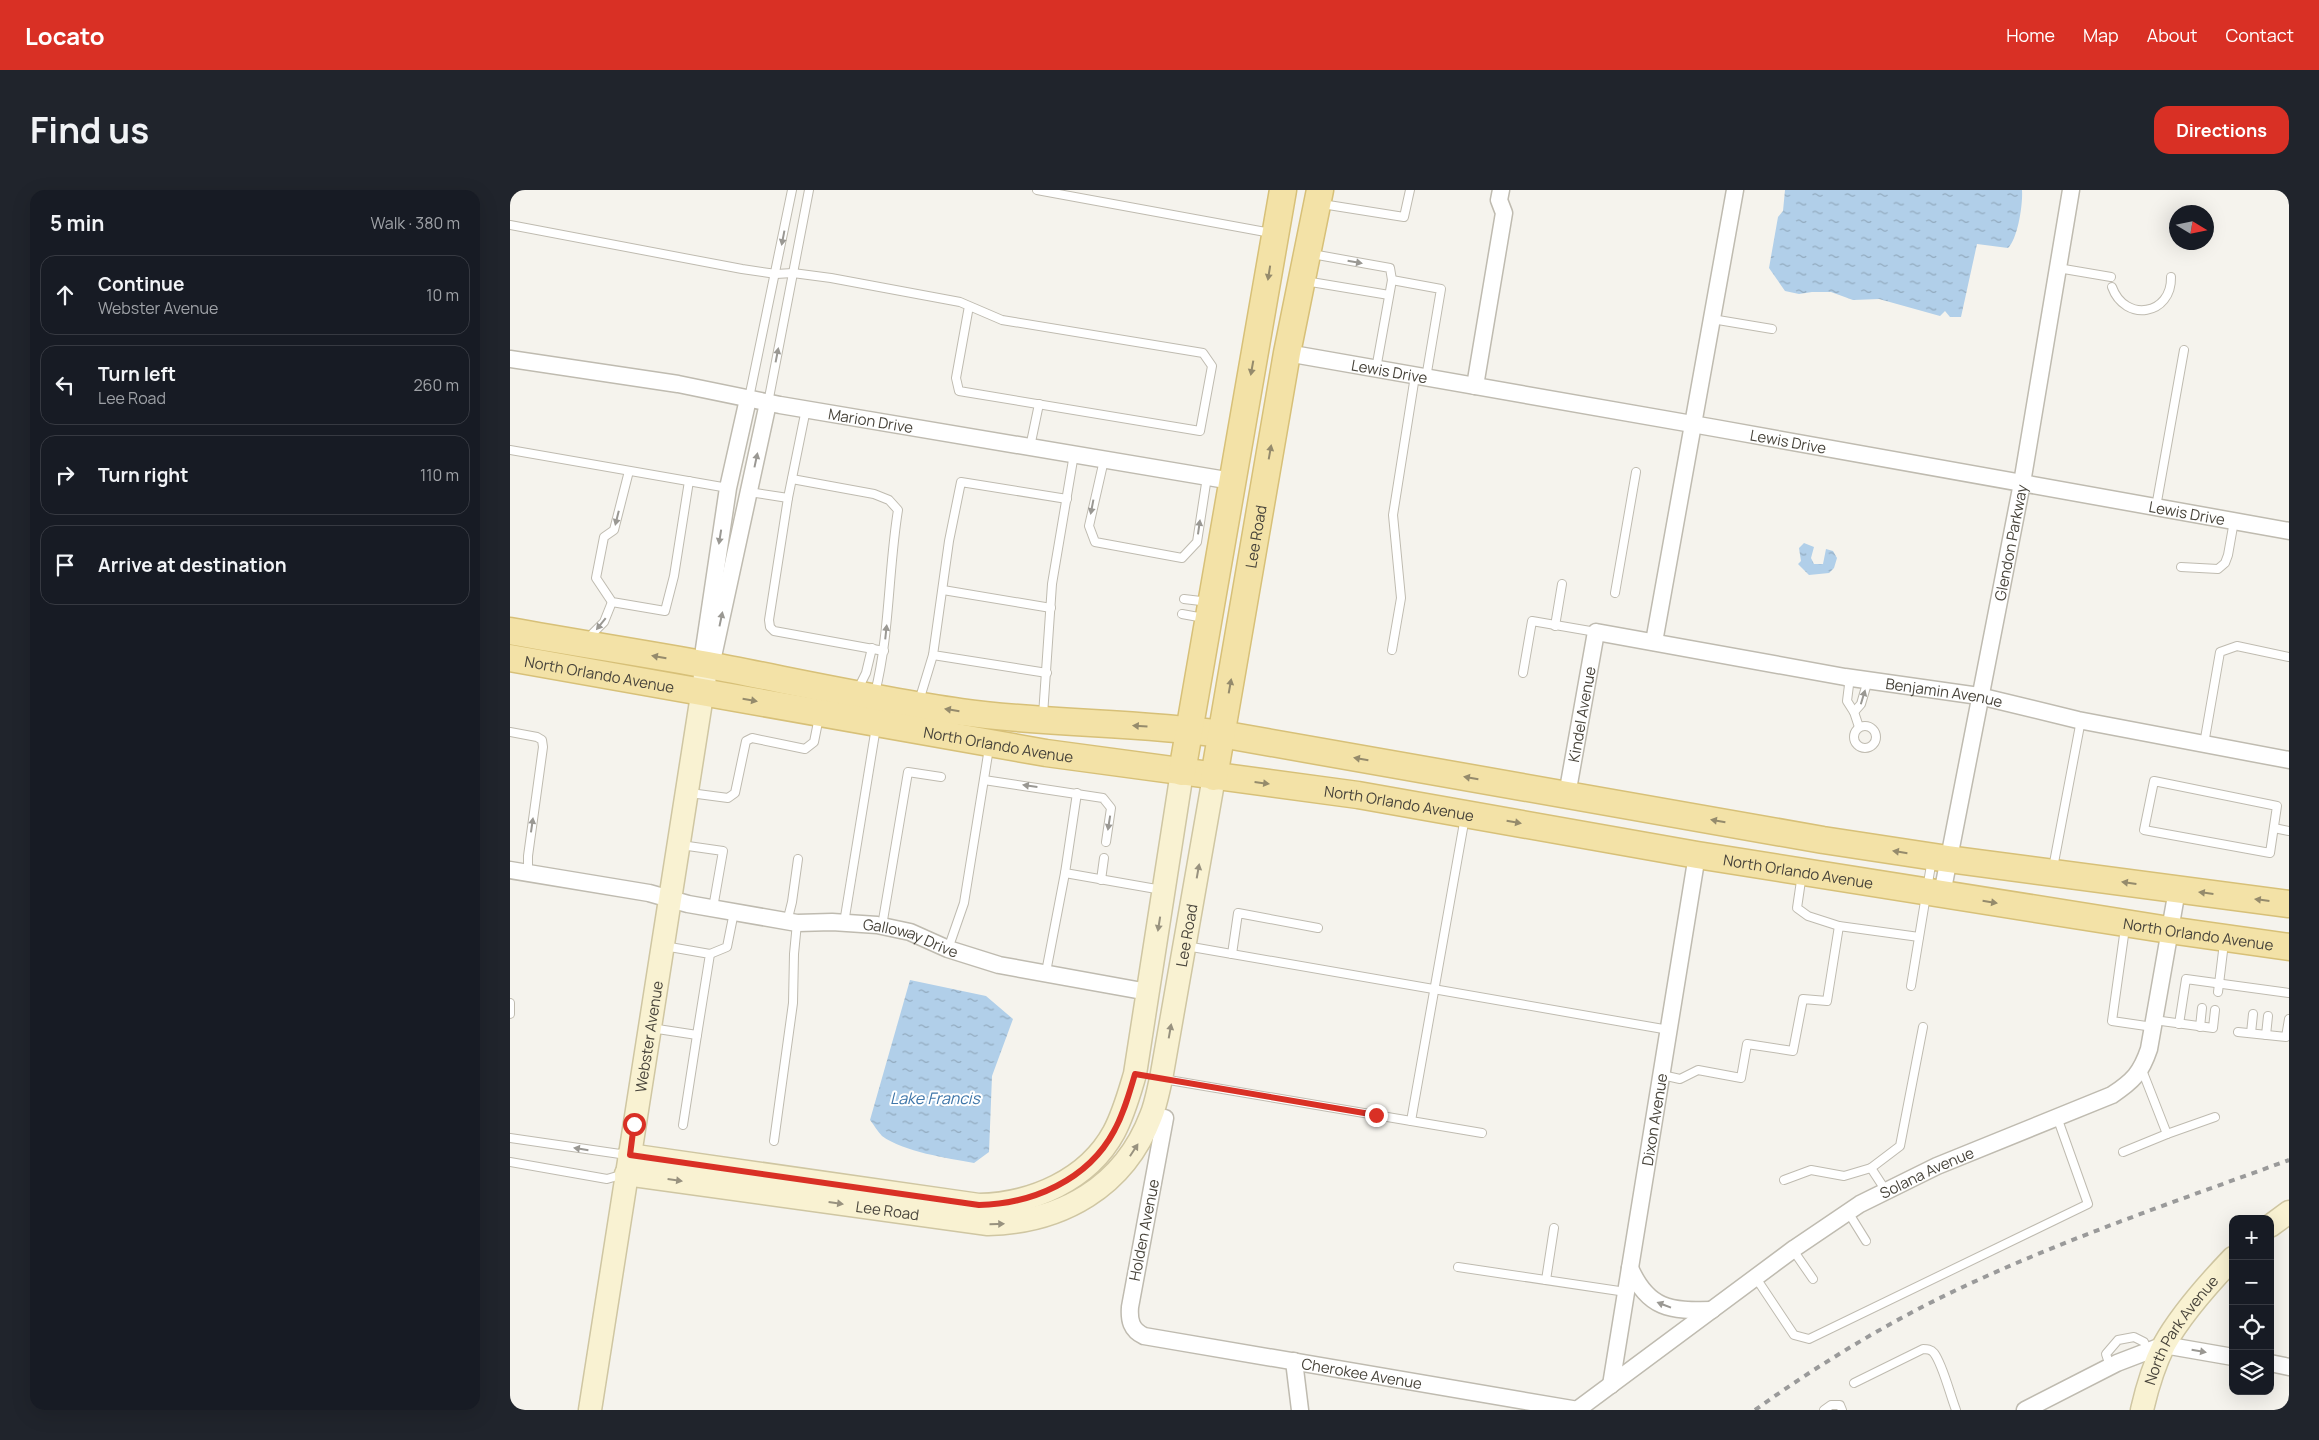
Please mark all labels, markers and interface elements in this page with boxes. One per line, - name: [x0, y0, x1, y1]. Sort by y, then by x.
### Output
- text: Locato: [25, 19, 105, 52]
- text: Home: [2006, 23, 2055, 47]
- text: Map: [2083, 23, 2119, 47]
- text: About: [2147, 23, 2197, 47]
- text: Contact: [2225, 23, 2294, 47]
- text: Find us: [30, 106, 149, 154]
- button: Directions: [2154, 106, 2289, 154]
- north arrow: [2169, 205, 2214, 250]
- text: 5 min: [50, 209, 104, 237]
- text: Walk · 380 m: [371, 212, 460, 234]
- one-way arrow: [779, 230, 787, 245]
- one-way arrow: [1347, 258, 1363, 266]
- one-way arrow: [1265, 265, 1273, 281]
- text: Continue: [98, 271, 184, 297]
- icon: ahead: [51, 281, 79, 309]
- text: 10 m: [426, 284, 459, 306]
- text: Webster Avenue: [98, 297, 218, 319]
- one-way arrow: [773, 347, 781, 362]
- street label: Lewis Drive: [1350, 354, 1429, 388]
- text: Turn left: [98, 361, 176, 387]
- one-way arrow: [1248, 361, 1256, 377]
- icon: left: [51, 371, 79, 399]
- text: 260 m: [413, 374, 459, 396]
- text: Lee Road: [98, 387, 166, 409]
- street label: Marion Drive: [827, 403, 915, 438]
- street label: Lewis Drive: [1748, 424, 1828, 458]
- one-way arrow: [1266, 444, 1274, 460]
- one-way arrow: [752, 452, 760, 467]
- icon: right: [51, 461, 79, 489]
- text: Turn right: [98, 462, 188, 488]
- text: 110 m: [420, 464, 459, 486]
- street label: Glendon Parkway: [1989, 483, 2032, 603]
- street label: Lewis Drive: [2147, 496, 2227, 530]
- one-way arrow: [1088, 499, 1096, 515]
- street label: Lee Road: [1240, 503, 1271, 570]
- one-way arrow: [613, 511, 621, 526]
- one-way arrow: [1196, 518, 1204, 534]
- one-way arrow: [716, 529, 724, 545]
- icon: arrive: [51, 551, 79, 579]
- text: Arrive at destination: [98, 552, 287, 578]
- one-way arrow: [717, 611, 725, 626]
- one-way arrow: [595, 617, 606, 630]
- one-way arrow: [882, 624, 890, 640]
- street label: North Orlando Avenue: [523, 650, 676, 697]
- one-way arrow: [650, 652, 666, 660]
- street label: Kindel Avenue: [1563, 665, 1600, 764]
- street label: Benjamin Avenue: [1884, 672, 2005, 712]
- one-way arrow: [1226, 677, 1234, 693]
- one-way arrow: [1859, 689, 1867, 704]
- one-way arrow: [742, 696, 757, 704]
- one-way arrow: [943, 706, 959, 714]
- street label: North Orlando Avenue: [922, 721, 1075, 767]
- one-way arrow: [1132, 721, 1148, 729]
- one-way arrow: [1352, 755, 1368, 763]
- one-way arrow: [1462, 774, 1478, 782]
- one-way arrow: [1255, 779, 1271, 787]
- street label: North Orlando Avenue: [1323, 780, 1476, 826]
- one-way arrow: [1022, 782, 1038, 790]
- one-way arrow: [1105, 815, 1113, 831]
- one-way arrow: [528, 816, 536, 832]
- one-way arrow: [1709, 817, 1725, 825]
- one-way arrow: [1506, 818, 1522, 826]
- one-way arrow: [1892, 848, 1908, 856]
- street label: North Orlando Avenue: [1722, 849, 1875, 893]
- one-way arrow: [1194, 862, 1202, 878]
- one-way arrow: [2120, 879, 2136, 887]
- one-way arrow: [2198, 889, 2214, 897]
- one-way arrow: [2254, 896, 2270, 904]
- one-way arrow: [1982, 898, 1998, 906]
- street label: Lee Road: [1170, 902, 1202, 969]
- street label: North Orlando Avenue: [2122, 912, 2275, 955]
- street label: Galloway Drive: [862, 914, 961, 962]
- one-way arrow: [1154, 917, 1162, 933]
- street label: Webster Avenue: [629, 979, 668, 1094]
- one-way arrow: [1166, 1022, 1174, 1038]
- street label: Dixon Avenue: [1636, 1071, 1672, 1167]
- water label: Lake Francis: [890, 1087, 982, 1109]
- route end: [1365, 1104, 1388, 1127]
- route start: [623, 1113, 646, 1136]
- street label: Solana Avenue: [1876, 1142, 1977, 1203]
- one-way arrow: [1129, 1143, 1138, 1156]
- one-way arrow: [573, 1144, 589, 1152]
- one-way arrow: [667, 1177, 683, 1185]
- street label: Holden Avenue: [1124, 1177, 1164, 1283]
- street label: Lee Road: [854, 1195, 921, 1225]
- one-way arrow: [828, 1199, 844, 1207]
- map controls: [2229, 1215, 2274, 1395]
- button: +: [2229, 1215, 2274, 1260]
- one-way arrow: [989, 1220, 1005, 1228]
- button: −: [2229, 1260, 2274, 1305]
- street label: North Park Avenue: [2139, 1270, 2223, 1387]
- one-way arrow: [1656, 1301, 1671, 1309]
- button: locate: [2229, 1305, 2274, 1350]
- one-way arrow: [2191, 1347, 2207, 1355]
- button: layers: [2229, 1350, 2274, 1395]
- street label: Cherokee Avenue: [1300, 1353, 1424, 1394]

